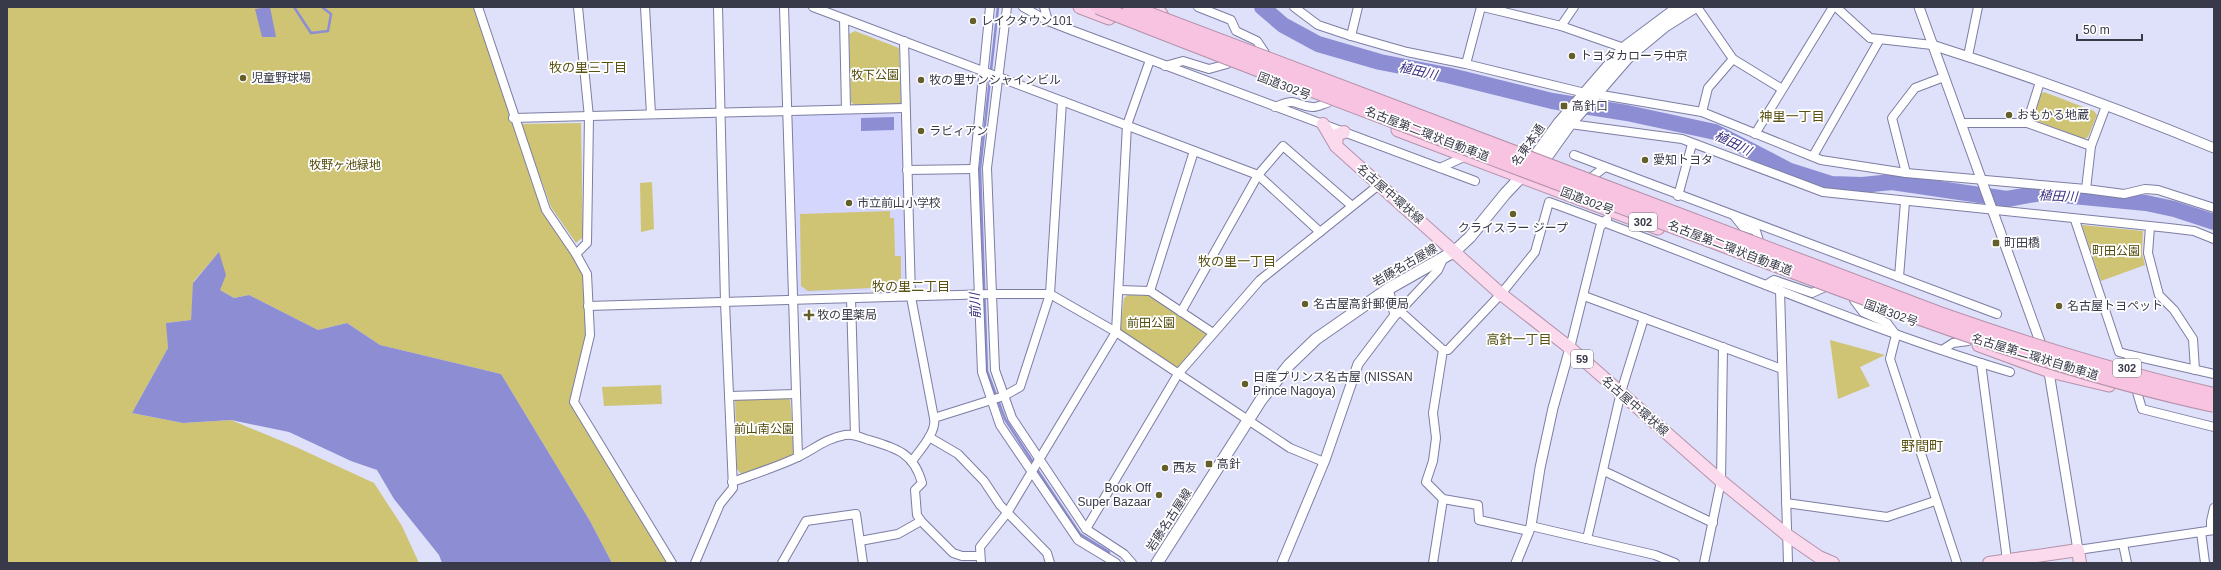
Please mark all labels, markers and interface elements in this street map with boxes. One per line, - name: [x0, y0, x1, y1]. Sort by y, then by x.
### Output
- place label: レイクタウン101: [981, 14, 1073, 28]
- marker: レイクタウン101: [968, 16, 978, 26]
- scale bar: [2077, 16, 2142, 42]
- text: 50 m: [2083, 23, 2110, 37]
- place label: トヨタカローラ中京: [1580, 49, 1688, 63]
- marker: トヨタカローラ中京: [1567, 51, 1577, 61]
- water label: 植田川: [1397, 59, 1441, 83]
- district label: 牧の里三丁目: [549, 60, 627, 75]
- park label: 牧下公園: [851, 68, 899, 82]
- street label: 国道302号: [1255, 69, 1313, 103]
- place label: 児童野球場: [251, 71, 311, 85]
- marker: 児童野球場: [238, 73, 248, 83]
- place label: 牧の里サンシャインビル: [929, 73, 1061, 87]
- marker: 牧の里サンシャインビル: [916, 75, 926, 85]
- place label: 高針口: [1572, 99, 1608, 113]
- marker: 高針口: [1559, 101, 1569, 111]
- street label: 名古屋第二環状自動車道: [1363, 104, 1491, 164]
- place label: おもかる地蔵: [2017, 108, 2089, 122]
- district label: 神里一丁目: [1759, 109, 1825, 124]
- marker: おもかる地蔵: [2004, 110, 2014, 120]
- street label: 名東本通: [1508, 121, 1548, 169]
- place label: ラビィアン: [929, 124, 988, 138]
- marker: ラビィアン: [916, 126, 926, 136]
- water label: 植田川: [1712, 128, 1756, 159]
- place label: 愛知トヨタ: [1653, 153, 1713, 167]
- marker: 愛知トヨタ: [1640, 155, 1650, 165]
- park label: 牧野ヶ池緑地: [309, 158, 381, 172]
- street label: 名古屋中環状線: [1354, 161, 1426, 227]
- street label: 国道302号: [1558, 184, 1616, 218]
- water label: 植田川: [2038, 187, 2080, 205]
- place label: 市立前山小学校: [857, 196, 941, 210]
- marker: 市立前山小学校: [844, 198, 854, 208]
- marker: クライスラー ジープ: [1508, 209, 1518, 219]
- road number: 302: [1629, 213, 1657, 231]
- street label: 名古屋第二環状自動車道: [1666, 218, 1794, 278]
- place label: クライスラー ジープ: [1458, 221, 1568, 235]
- place label: 町田橋: [2004, 236, 2040, 250]
- marker: 町田橋: [1991, 238, 2001, 248]
- street label: 岩藤名古屋線: [1370, 241, 1440, 289]
- park label: 町田公園: [2092, 244, 2140, 258]
- district label: 牧の里一丁目: [1198, 254, 1276, 269]
- district label: 牧の里二丁目: [872, 279, 950, 294]
- water label: 前川: [967, 291, 983, 319]
- place label: 名古屋高針郵便局: [1313, 297, 1409, 311]
- street label: 国道302号: [1862, 297, 1920, 329]
- marker: 名古屋高針郵便局: [1300, 299, 1310, 309]
- place label: 名古屋トヨペット: [2067, 299, 2163, 313]
- marker: 名古屋トヨペット: [2054, 301, 2064, 311]
- place label: 牧の里薬局: [817, 308, 877, 322]
- marker: 牧の里薬局: [804, 310, 814, 320]
- park label: 前田公園: [1127, 316, 1175, 330]
- street label: 名古屋第二環状自動車道: [1970, 331, 2100, 383]
- district label: 高針一丁目: [1486, 332, 1552, 347]
- road number: 59: [1571, 350, 1593, 368]
- road number: 302: [2113, 359, 2141, 377]
- place label: 日産プリンス名古屋 (NISSAN Prince Nagoya): [1253, 370, 1413, 398]
- street label: 名古屋中環状線: [1599, 373, 1671, 439]
- marker: 日産プリンス名古屋 (NISSAN Prince Nagoya): [1240, 379, 1250, 389]
- park label: 前山南公園: [734, 422, 794, 436]
- district label: 野間町: [1901, 438, 1943, 454]
- place label: 高針: [1217, 457, 1241, 471]
- marker: 高針: [1204, 459, 1214, 469]
- place label: 西友: [1173, 461, 1197, 475]
- marker: 西友: [1160, 463, 1170, 473]
- place label: Book Off Super Bazaar: [1078, 481, 1152, 509]
- street label: 岩藤名古屋線: [1144, 486, 1194, 554]
- marker: Book Off Super Bazaar: [1154, 490, 1164, 500]

